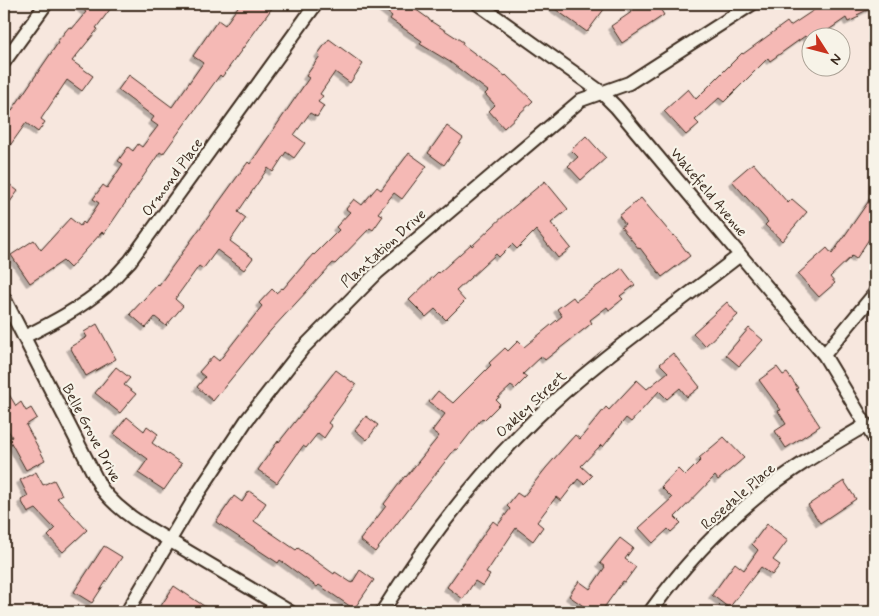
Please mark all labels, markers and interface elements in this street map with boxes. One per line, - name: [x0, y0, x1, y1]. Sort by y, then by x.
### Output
- north arrow: [802, 28, 852, 78]
- text: N: [826, 50, 846, 68]
- street label: Ormond Place: [138, 134, 208, 221]
- street label: Wakefield Avenue: [665, 144, 752, 242]
- street label: Plantation Drive: [337, 205, 431, 293]
- street label: Oakley Street: [492, 367, 571, 443]
- street label: Belle Grove Drive: [57, 381, 125, 486]
- street label: Rosedale Place: [697, 459, 780, 535]

